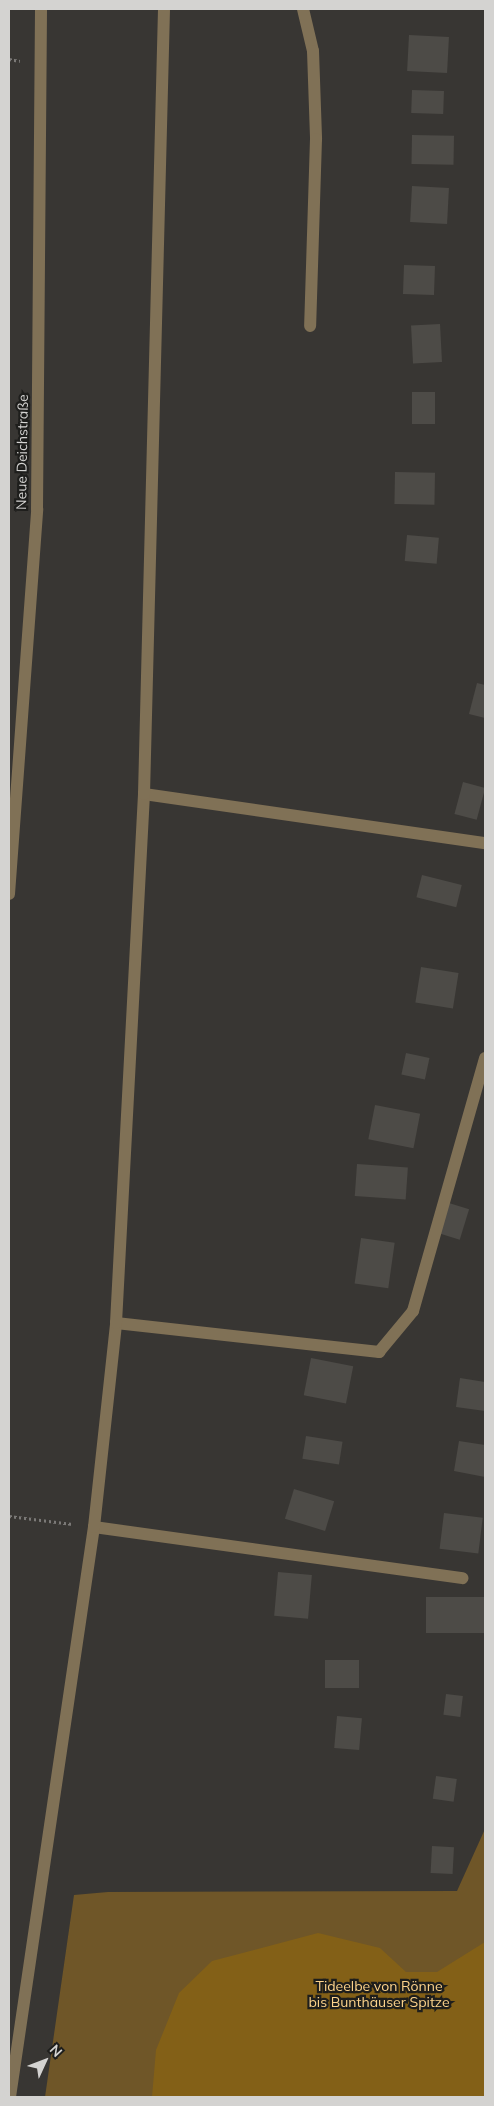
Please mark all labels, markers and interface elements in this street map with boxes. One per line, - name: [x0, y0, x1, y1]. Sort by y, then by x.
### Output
- street label: Neue Deichstraße: [13, 394, 31, 510]
- park label: Tideelbe von Rönne bis Bunthäuser Spitze: [308, 1978, 450, 2010]
- north arrow: [20, 2036, 70, 2086]
- text: N: [46, 2041, 66, 2061]

